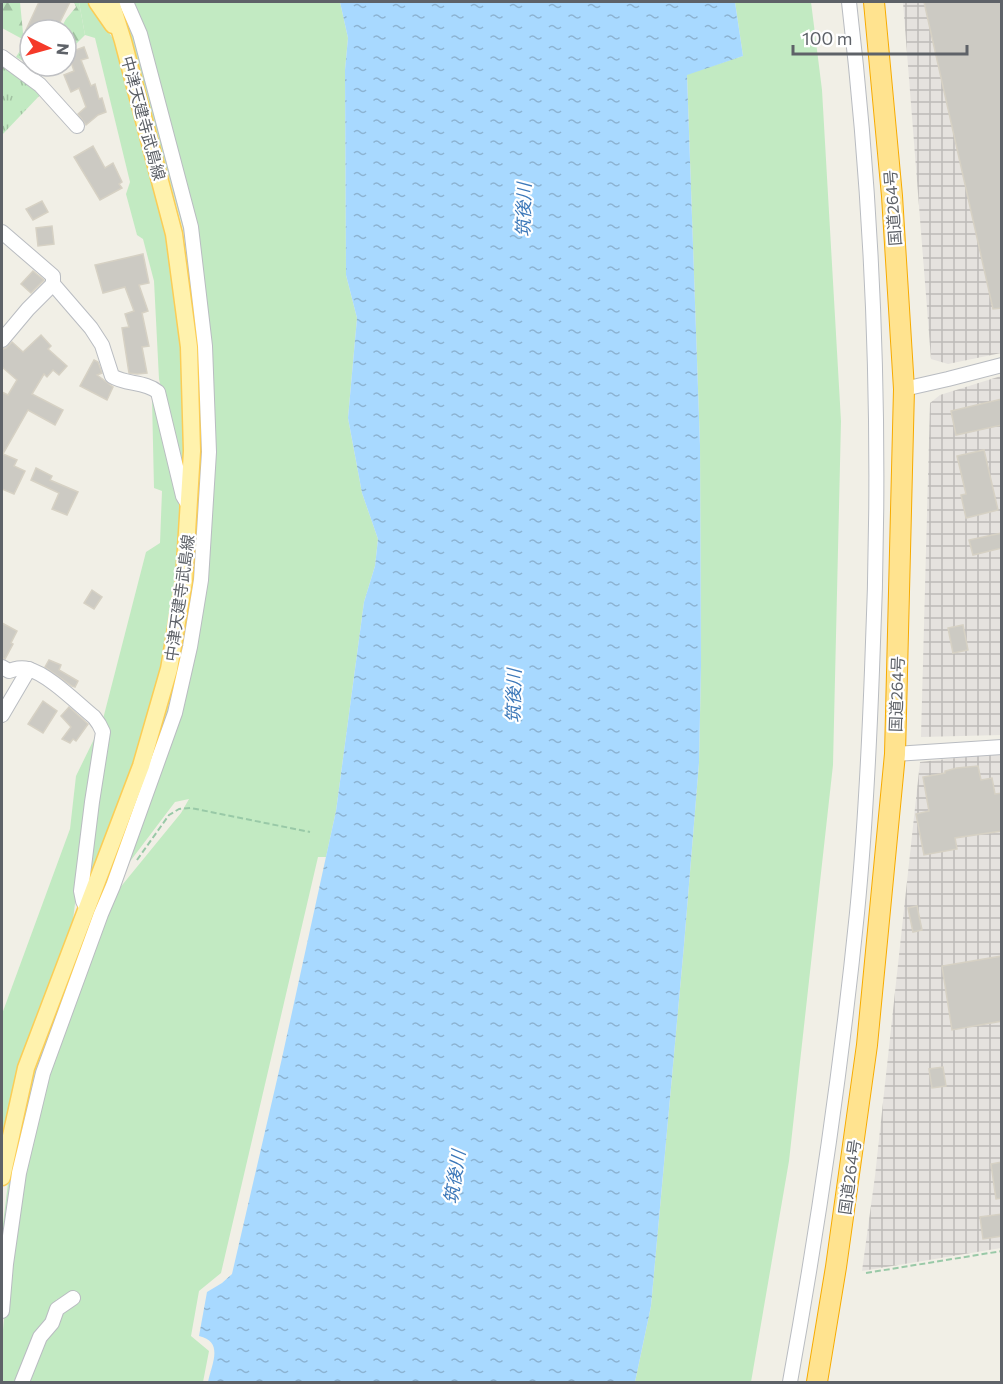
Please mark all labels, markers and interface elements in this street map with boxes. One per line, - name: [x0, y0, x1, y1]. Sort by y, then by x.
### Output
- north arrow: [18, 18, 78, 78]
- scale bar: [793, 18, 967, 56]
- text: 100 m: [802, 27, 852, 49]
- text: N: [53, 43, 73, 56]
- street label: 中津天建寺武島線: [118, 54, 170, 182]
- street label: 国道264号: [880, 169, 904, 247]
- water label: 筑後川: [512, 181, 535, 237]
- street label: 中津天建寺武島線: [161, 533, 197, 663]
- street label: 国道264号: [885, 656, 907, 732]
- water label: 筑後川: [502, 667, 525, 723]
- street label: 国道264号: [834, 1138, 864, 1216]
- water label: 筑後川: [439, 1147, 469, 1205]

